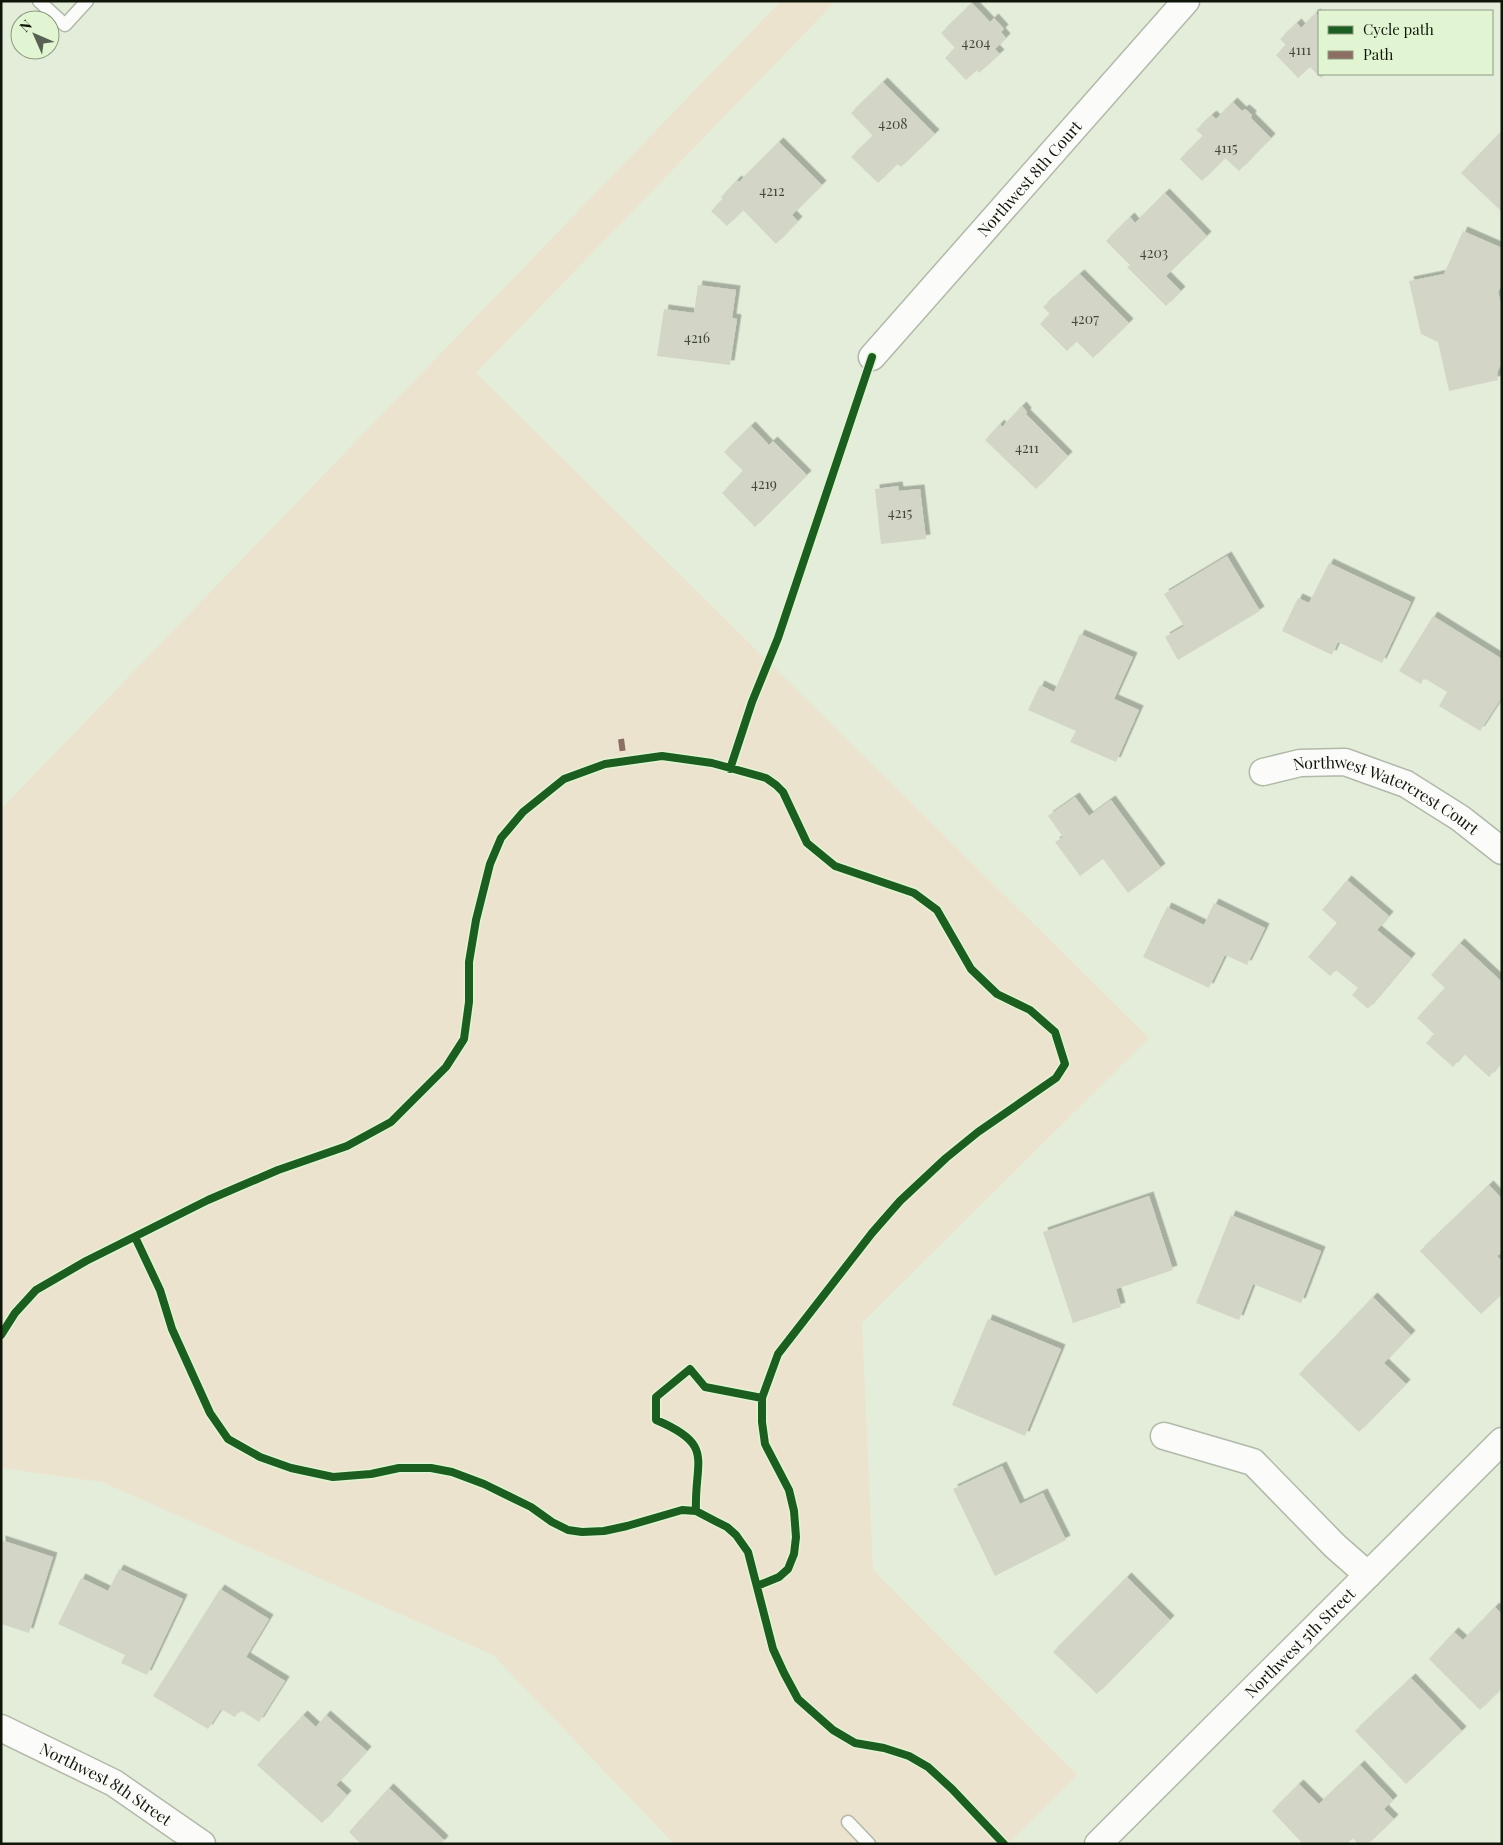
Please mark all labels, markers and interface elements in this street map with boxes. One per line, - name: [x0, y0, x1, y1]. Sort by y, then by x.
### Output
- north arrow: [10, 10, 60, 60]
- legend: [1318, 10, 1493, 75]
- text: N: [15, 15, 36, 36]
- text: Cycle path: [1363, 19, 1434, 39]
- house number: 4204: [962, 33, 991, 52]
- house number: 4111: [1289, 40, 1311, 59]
- text: Path: [1363, 44, 1393, 64]
- house number: 4208: [878, 114, 908, 133]
- street label: Northwest 8th Court: [972, 115, 1086, 241]
- house number: 4115: [1215, 138, 1238, 157]
- house number: 4212: [759, 181, 785, 200]
- house number: 4203: [1140, 243, 1168, 262]
- house number: 4207: [1071, 309, 1099, 328]
- house number: 4216: [684, 328, 710, 347]
- house number: 4211: [1015, 438, 1039, 457]
- house number: 4219: [751, 474, 777, 493]
- house number: 4215: [888, 503, 912, 522]
- street label: Northwest Watercrest Court: [1291, 751, 1484, 839]
- street label: Northwest 5th Street: [1240, 1583, 1359, 1702]
- street label: Northwest 8th Street: [37, 1738, 176, 1830]

